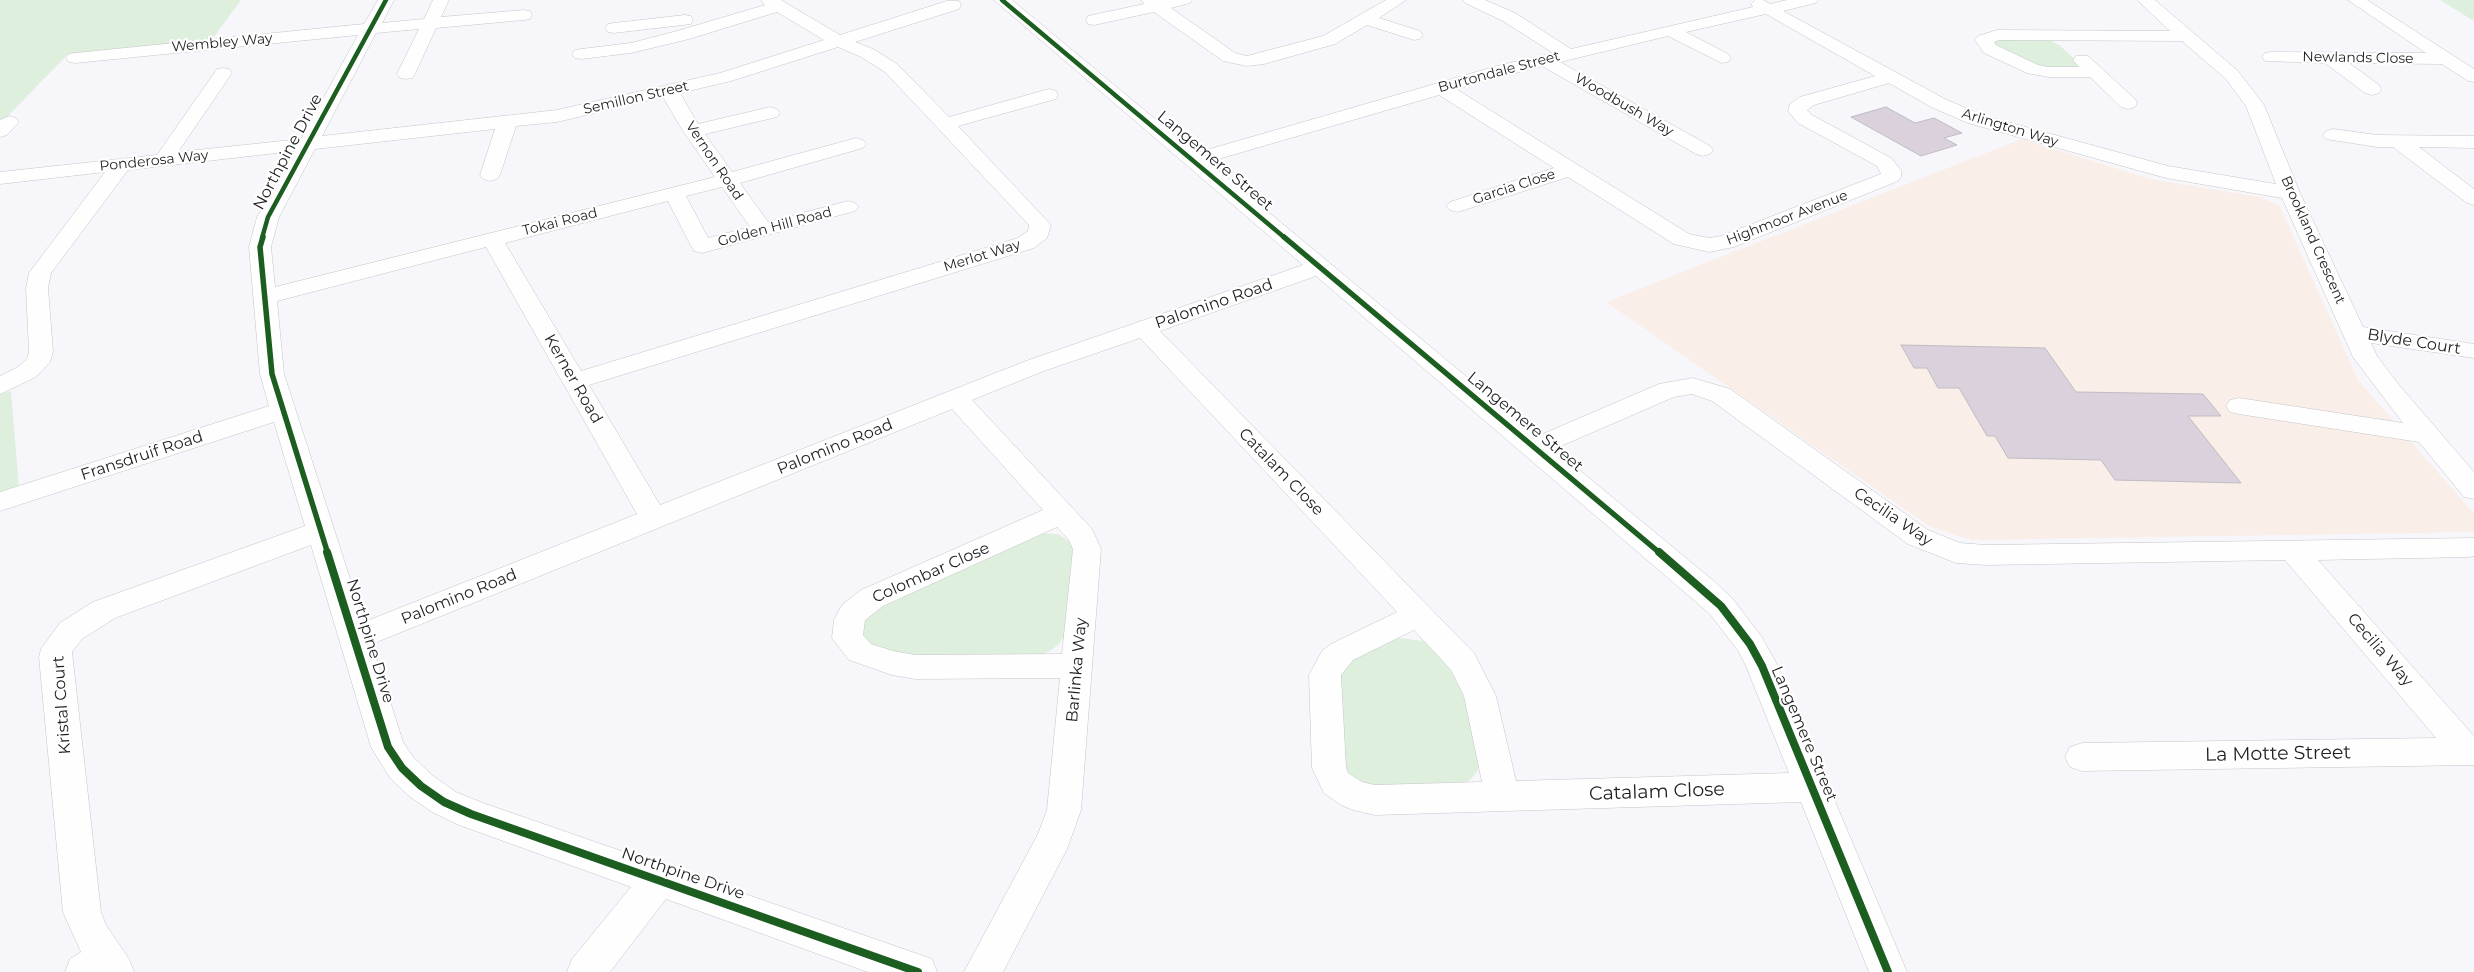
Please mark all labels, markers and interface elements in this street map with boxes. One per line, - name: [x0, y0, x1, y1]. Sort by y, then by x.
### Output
- street label: Wembley Way: [171, 30, 273, 56]
- street label: Burtondale Street: [1436, 48, 1562, 96]
- street label: Newlands Close: [2302, 49, 2414, 67]
- street label: Woodbush Way: [1572, 70, 1676, 140]
- street label: Semillon Street: [582, 78, 690, 118]
- street label: Northpine Drive: [249, 91, 327, 213]
- street label: Arlington Way: [1960, 105, 2060, 151]
- street label: Langemere Street: [1153, 107, 1277, 215]
- street label: Vernon Road: [682, 119, 746, 203]
- street label: Ponderosa Way: [99, 147, 209, 175]
- street label: Garcia Close: [1471, 166, 1557, 208]
- street label: Brookland Crescent: [2277, 173, 2349, 307]
- street label: Highmoor Avenue: [1724, 187, 1850, 249]
- street label: Golden Hill Road: [716, 204, 834, 250]
- street label: Tokai Road: [521, 205, 599, 239]
- street label: Merlot Way: [941, 236, 1023, 276]
- street label: Palomino Road: [1153, 275, 1275, 333]
- street label: Blyde Court: [2366, 325, 2462, 359]
- street label: Kerner Road: [540, 331, 606, 427]
- street label: Langemere Street: [1463, 368, 1587, 476]
- street label: Palomino Road: [774, 415, 896, 479]
- street label: Catalam Close: [1234, 424, 1328, 520]
- street label: Fransdruif Road: [78, 427, 206, 485]
- street label: Cecilia Way: [1850, 484, 1936, 550]
- street label: Colombar Close: [869, 539, 993, 607]
- street label: Palomino Road: [398, 565, 520, 629]
- street label: Northpine Drive: [342, 577, 398, 705]
- street label: Cecilia Way: [2343, 609, 2417, 691]
- street label: Barlinka Way: [1063, 617, 1091, 723]
- street label: Kristal Court: [49, 655, 75, 755]
- street label: Langemere Street: [1767, 663, 1841, 805]
- street label: La Motte Street: [2205, 741, 2351, 767]
- street label: Catalam Close: [1589, 778, 1725, 806]
- street label: Northpine Drive: [619, 844, 747, 904]

